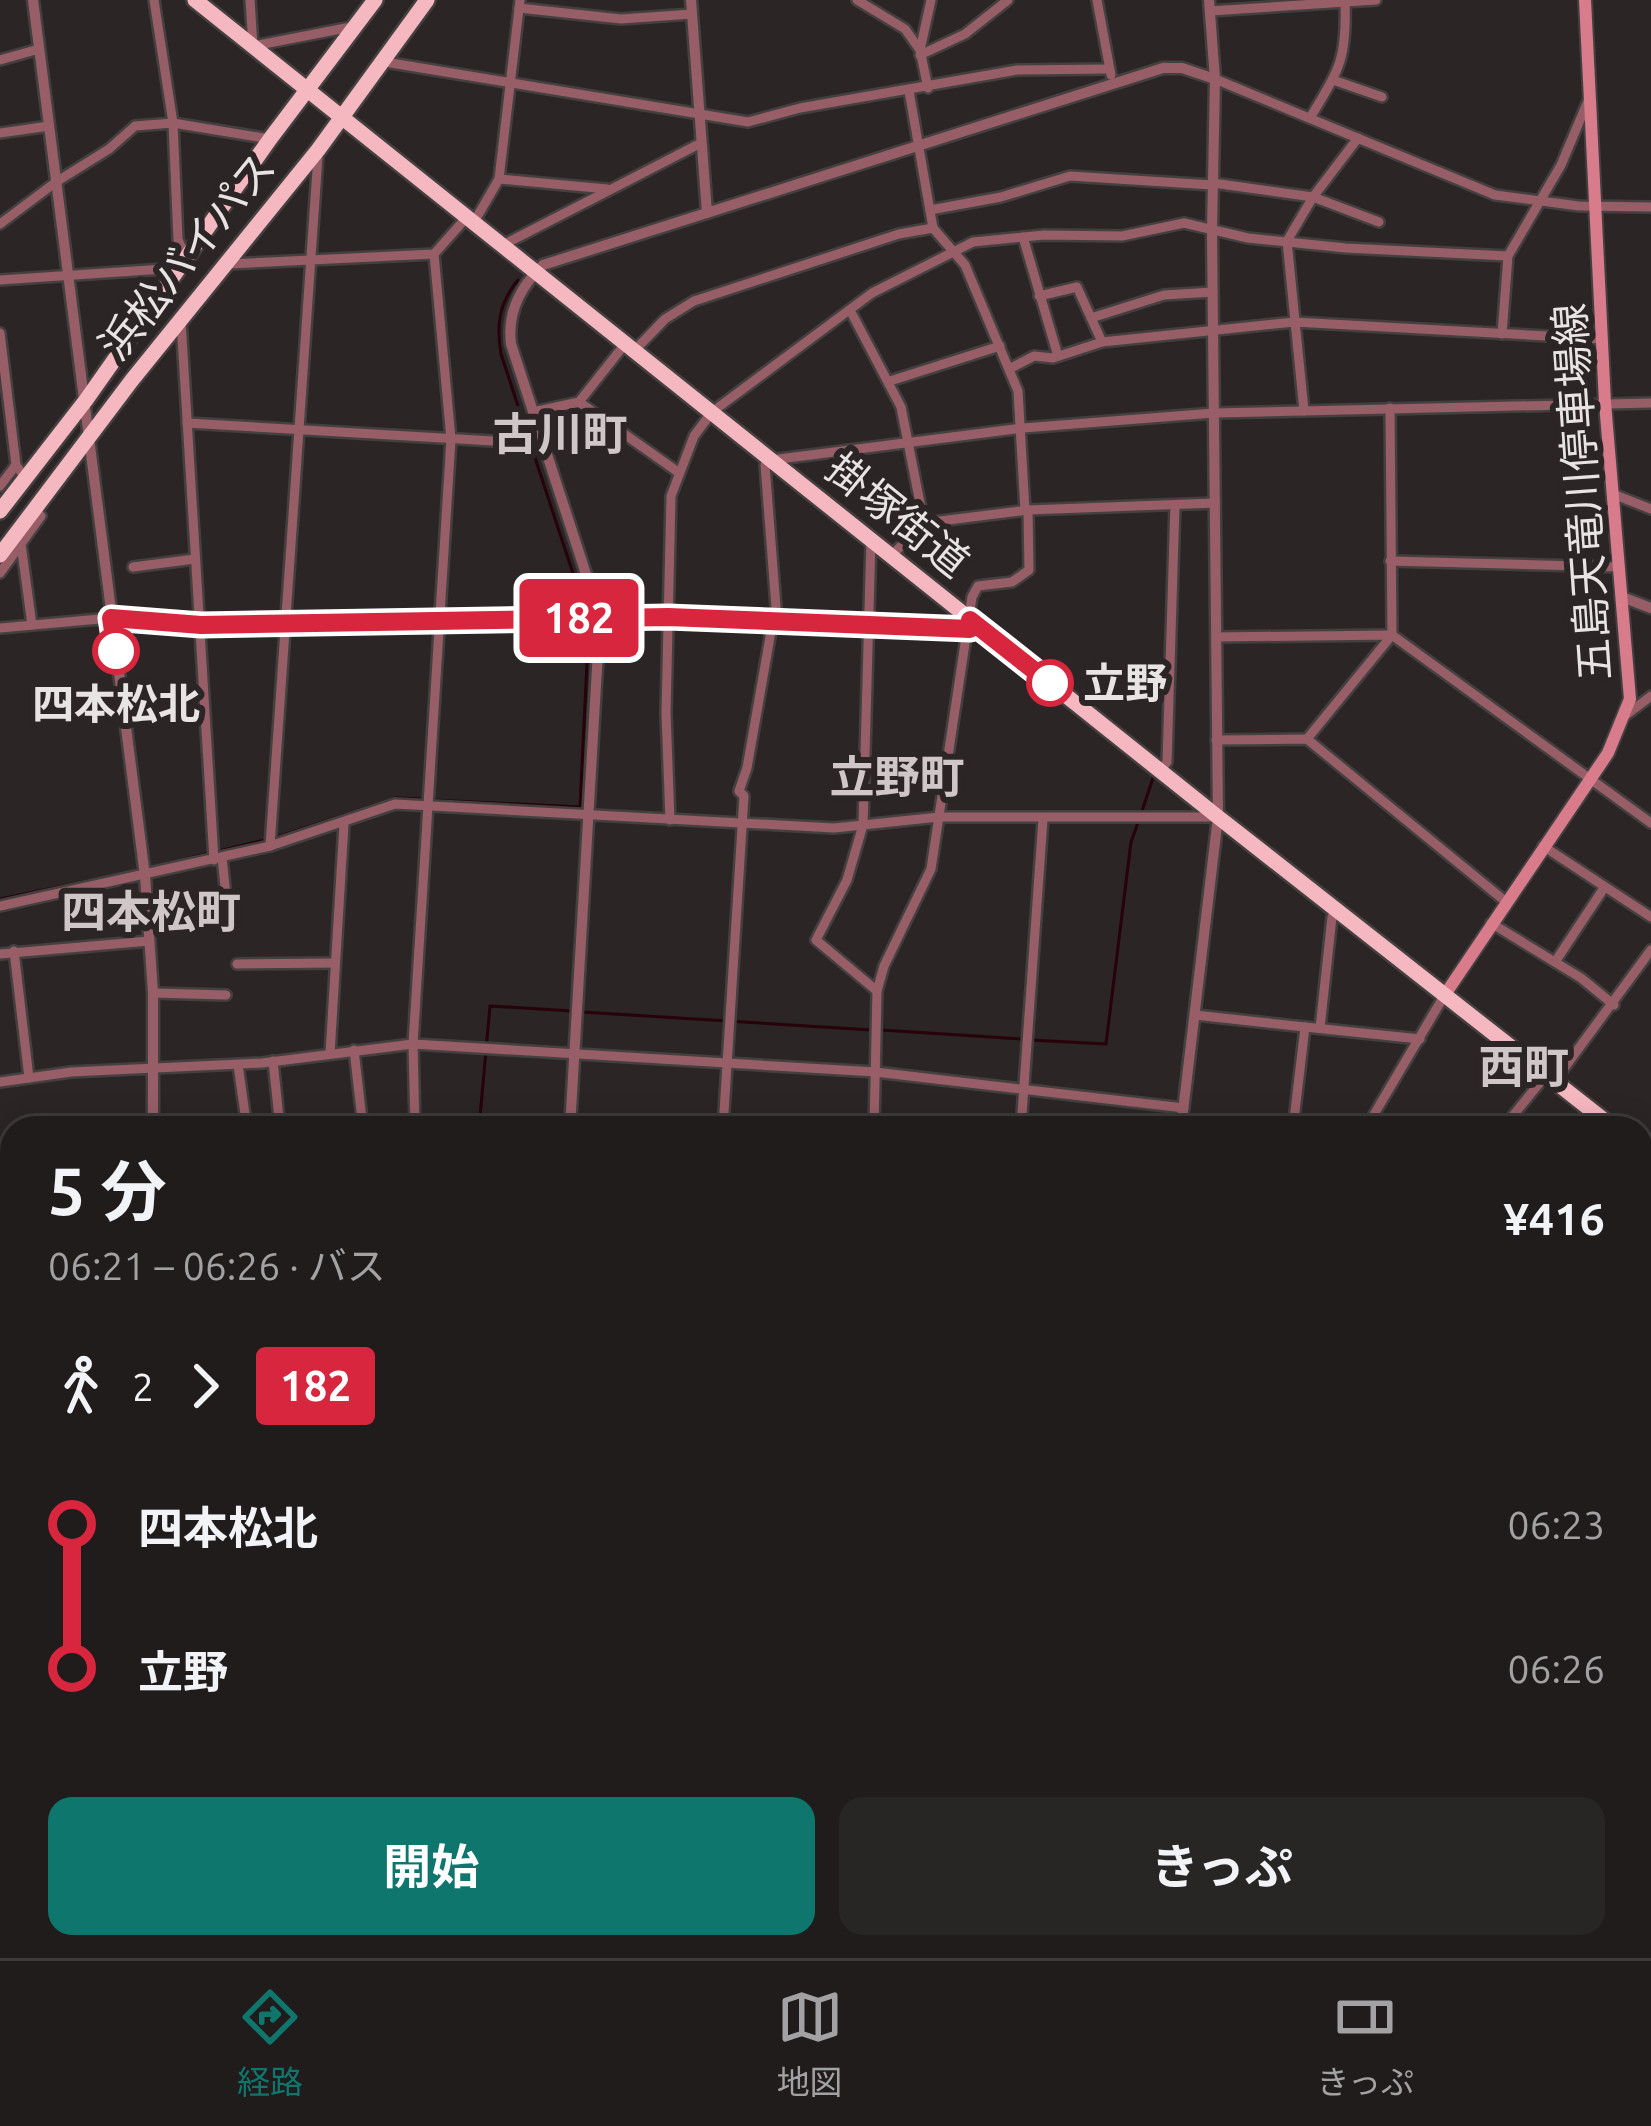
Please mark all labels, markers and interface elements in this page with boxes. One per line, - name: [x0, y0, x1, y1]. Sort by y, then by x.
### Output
- street label: 浜松バイパス: [89, 143, 284, 368]
- street label: 五島天竜川停車場線: [1545, 302, 1618, 682]
- district label: 古川町: [492, 408, 628, 459]
- street label: 掛塚街道: [818, 443, 978, 586]
- line badge: 182: [510, 579, 648, 657]
- text: 182: [543, 594, 615, 641]
- marker: 四本松北: [94, 629, 138, 673]
- place label: 立野: [1083, 659, 1167, 706]
- marker: 立野: [1028, 661, 1072, 705]
- place label: 四本松北: [32, 680, 200, 727]
- district label: 立野町: [829, 751, 965, 802]
- district label: 四本松町: [61, 886, 241, 937]
- district label: 西町: [1479, 1041, 1569, 1092]
- text: 5 分: [48, 1153, 167, 1227]
- text: ¥416: [1503, 1193, 1605, 1244]
- text: 06:21 – 06:26 · バス: [48, 1244, 386, 1287]
- icon: walk: [48, 1353, 114, 1419]
- icon: forward: [172, 1353, 238, 1419]
- text: 182: [280, 1362, 351, 1409]
- text: 2: [132, 1365, 154, 1408]
- text: 四本松北: [138, 1502, 318, 1553]
- text: 06:23: [1507, 1503, 1605, 1546]
- text: 立野: [138, 1646, 228, 1697]
- text: 06:26: [1507, 1647, 1605, 1690]
- button: 開始: [48, 1797, 815, 1935]
- button: きっぷ: [839, 1797, 1605, 1935]
- tab: 経路: [237, 1984, 303, 2104]
- tab: 地図: [777, 1984, 843, 2104]
- tab: きっぷ: [1316, 1984, 1414, 2104]

